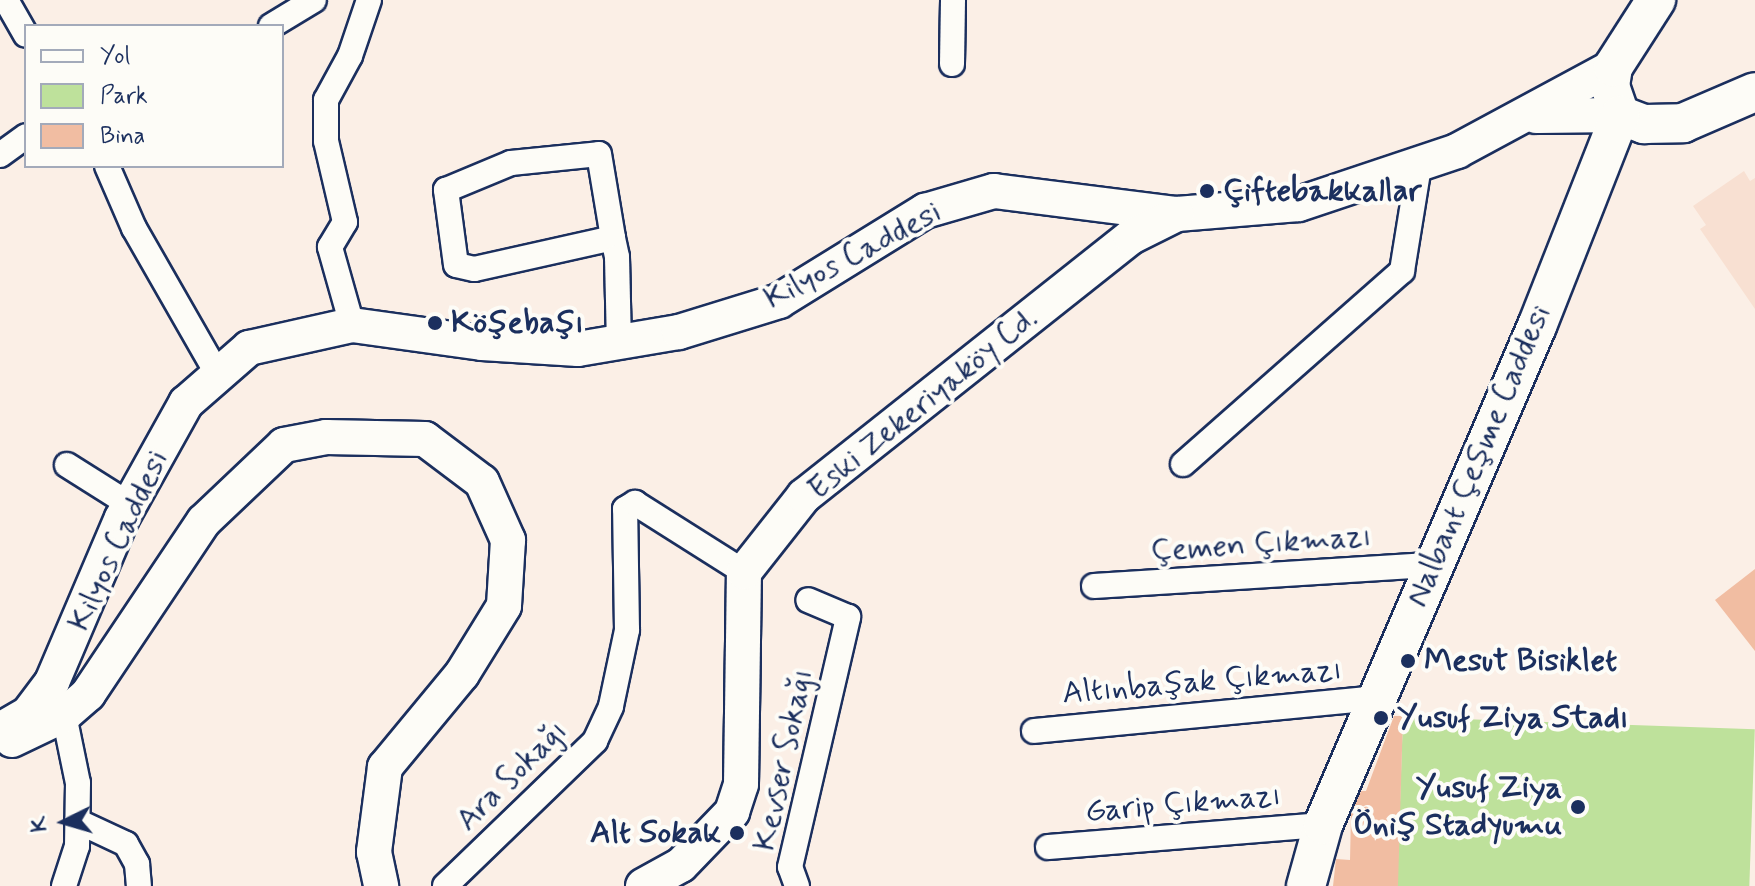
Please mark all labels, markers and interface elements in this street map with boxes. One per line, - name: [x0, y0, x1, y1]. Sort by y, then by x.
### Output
- legend: [24, 24, 284, 168]
- text: Yol: [100, 41, 130, 72]
- text: Park: [100, 81, 148, 112]
- text: Bina: [100, 121, 145, 152]
- place label: Çiftebakkallar: [1223, 172, 1422, 210]
- marker: Çiftebakkallar: [1198, 182, 1216, 200]
- street label: Kilyos Caddesi: [757, 193, 949, 319]
- street label: Nalbant Çeşme Caddesi: [1397, 296, 1561, 616]
- street label: Eski Zekeriyaköy Cd.: [797, 297, 1049, 511]
- place label: Köşebaşı: [451, 304, 584, 342]
- marker: Köşebaşı: [426, 314, 444, 332]
- street label: Kilyos Caddesi: [60, 444, 178, 638]
- street label: Çemen Çıkmazı: [1149, 517, 1373, 571]
- place label: Mesut Bisiklet: [1424, 642, 1616, 680]
- street label: Altınbaşak Çıkmazı: [1061, 651, 1343, 713]
- marker: Mesut Bisiklet: [1399, 652, 1417, 670]
- street label: Kevser Sokağı: [746, 663, 822, 857]
- place label: Yusuf Ziya Stadı: [1397, 699, 1622, 737]
- marker: Yusuf Ziya Stadı: [1372, 709, 1390, 727]
- street label: Ara Sokağı: [447, 711, 577, 841]
- place label: Yusuf Ziya Öniş Stadyumu: [1353, 770, 1562, 845]
- street label: Garip Çıkmazı: [1084, 776, 1282, 832]
- north arrow: [24, 782, 104, 862]
- marker: Yusuf Ziya Öniş Stadyumu: [1569, 798, 1587, 816]
- place label: Alt Sokak: [591, 814, 721, 852]
- text: K: [25, 815, 55, 833]
- marker: Alt Sokak: [728, 824, 746, 842]

